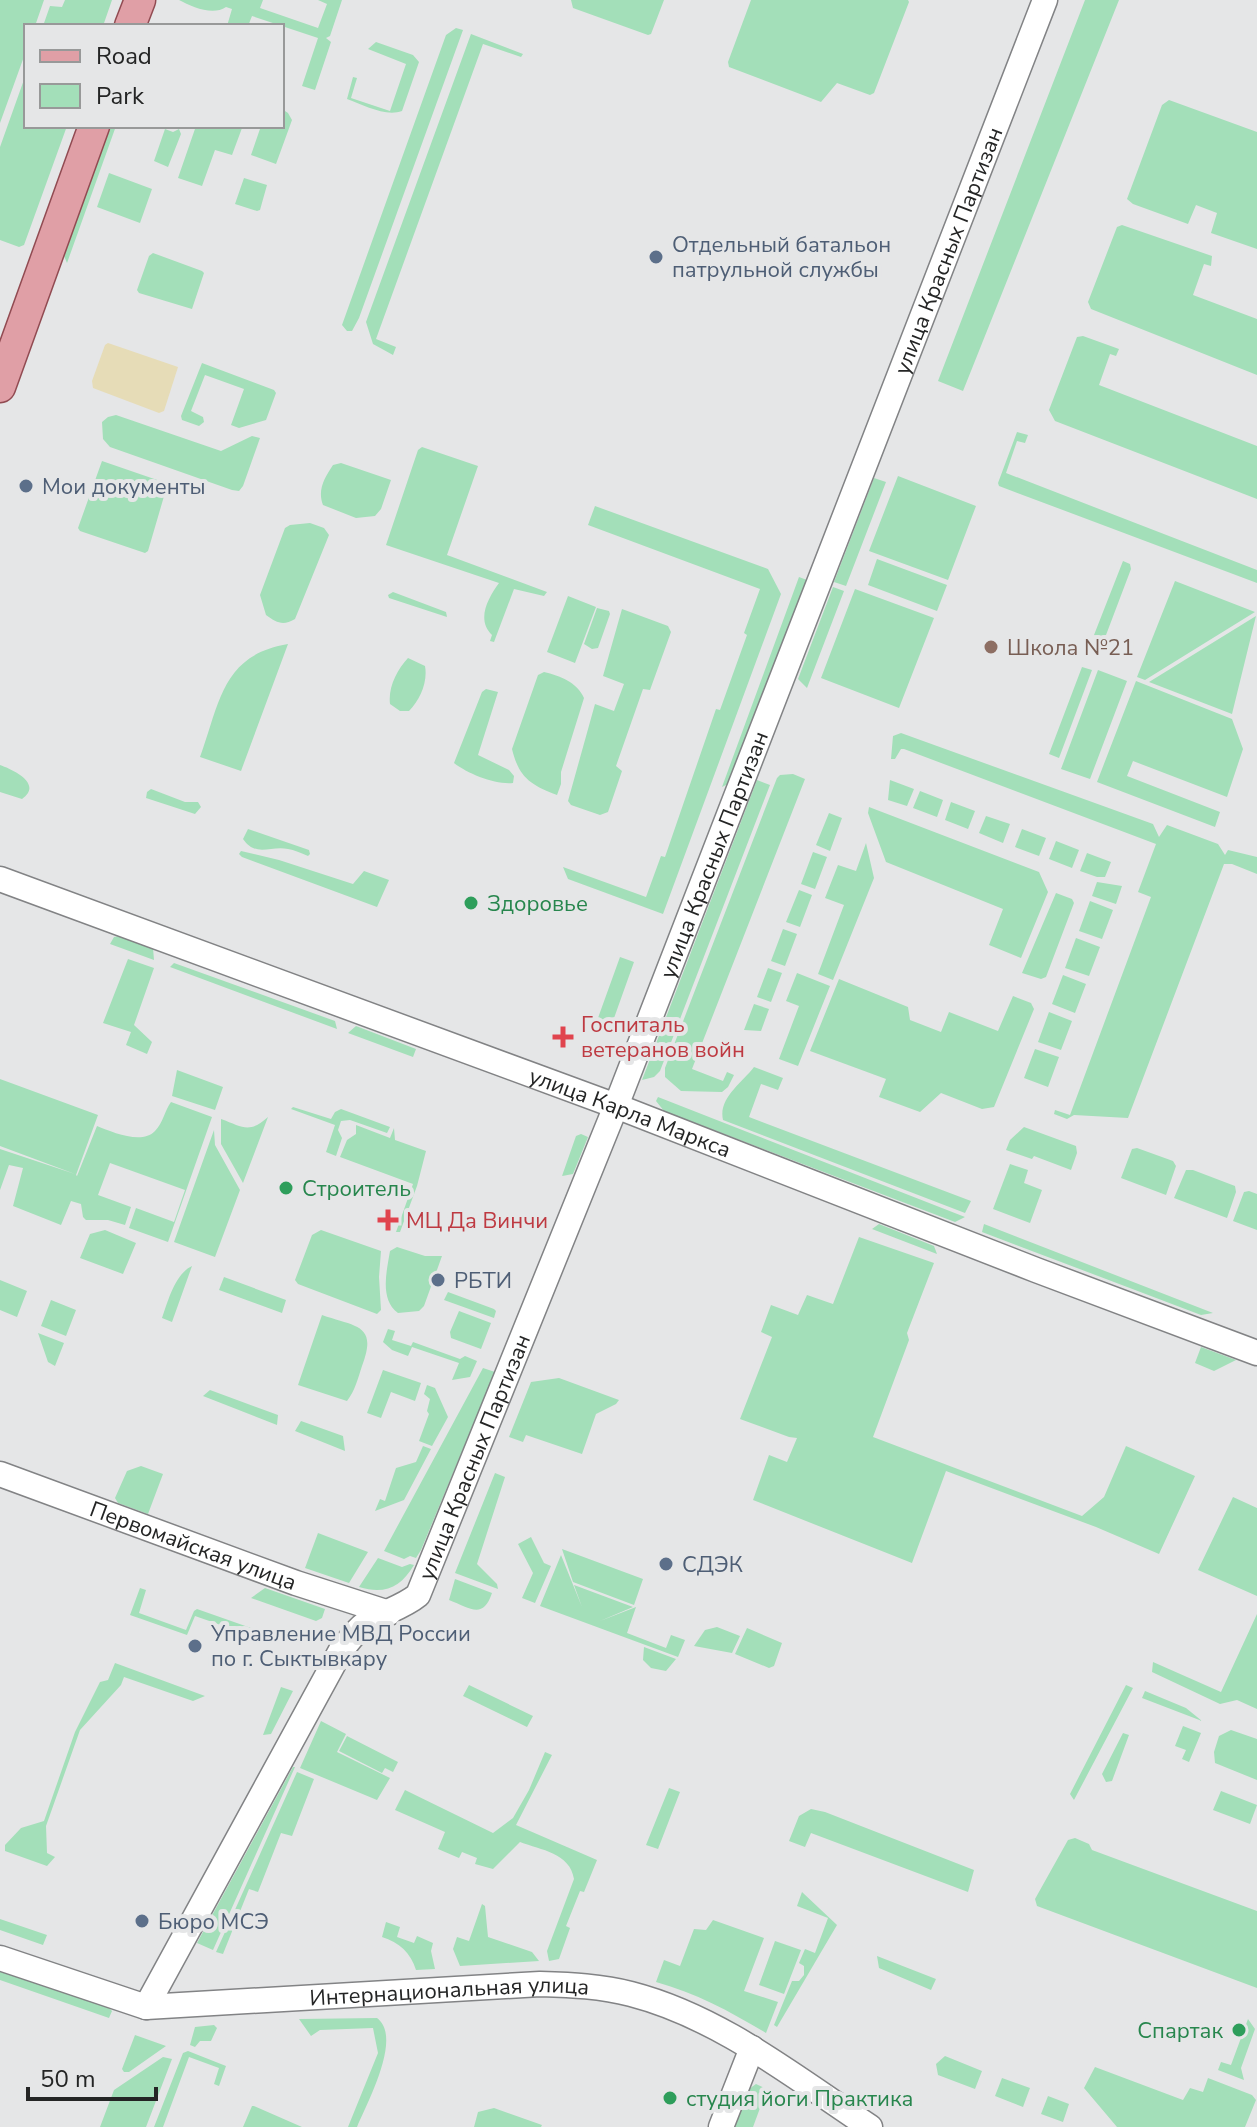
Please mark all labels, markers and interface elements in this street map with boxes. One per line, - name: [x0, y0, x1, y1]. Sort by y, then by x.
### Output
- legend: [24, 24, 284, 128]
- text: Road: [96, 40, 152, 72]
- text: Park: [96, 80, 145, 112]
- street label: улица Красных Партизан: [887, 123, 1010, 379]
- place label: Отдельный батальон патрульной службы: [672, 230, 891, 285]
- marker: Отдельный батальон патрульной службы: [647, 248, 665, 266]
- place label: Мои документы: [42, 472, 206, 502]
- marker: Мои документы: [17, 477, 35, 495]
- place label: Школа №21: [1007, 633, 1134, 663]
- marker: Школа №21: [982, 638, 1000, 656]
- street label: улица Красных Партизан: [653, 727, 776, 983]
- place label: Здоровье: [487, 889, 588, 919]
- marker: Здоровье: [462, 894, 480, 912]
- place label: Госпиталь ветеранов войн: [581, 1010, 745, 1065]
- marker: Госпиталь ветеранов войн: [552, 1026, 574, 1048]
- street label: улица Карла Маркса: [525, 1061, 735, 1165]
- place label: Строитель: [302, 1174, 411, 1204]
- marker: Строитель: [277, 1179, 295, 1197]
- place label: МЦ Да Винчи: [406, 1206, 548, 1236]
- marker: МЦ Да Винчи: [377, 1209, 399, 1231]
- place label: РБТИ: [454, 1266, 512, 1296]
- marker: РБТИ: [429, 1271, 447, 1289]
- street label: улица Красных Партизан: [412, 1330, 538, 1585]
- street label: Первомайская улица: [85, 1494, 300, 1598]
- place label: СДЭК: [682, 1550, 743, 1580]
- marker: СДЭК: [657, 1555, 675, 1573]
- place label: Управление МВД России по г. Сыктывкару: [210, 1619, 471, 1674]
- marker: Управление МВД России по г. Сыктывкару: [186, 1637, 204, 1655]
- place label: Бюро МСЭ: [158, 1907, 269, 1937]
- marker: Бюро МСЭ: [133, 1912, 151, 1930]
- street label: Интернациональная улица: [309, 1970, 590, 2013]
- place label: Спартак: [1137, 2016, 1223, 2046]
- marker: Спартак: [1230, 2021, 1248, 2039]
- scale bar: [28, 2051, 156, 2101]
- text: 50 m: [40, 2063, 96, 2095]
- place label: студия йоги Практика: [686, 2084, 913, 2114]
- marker: студия йоги Практика: [661, 2089, 679, 2107]

